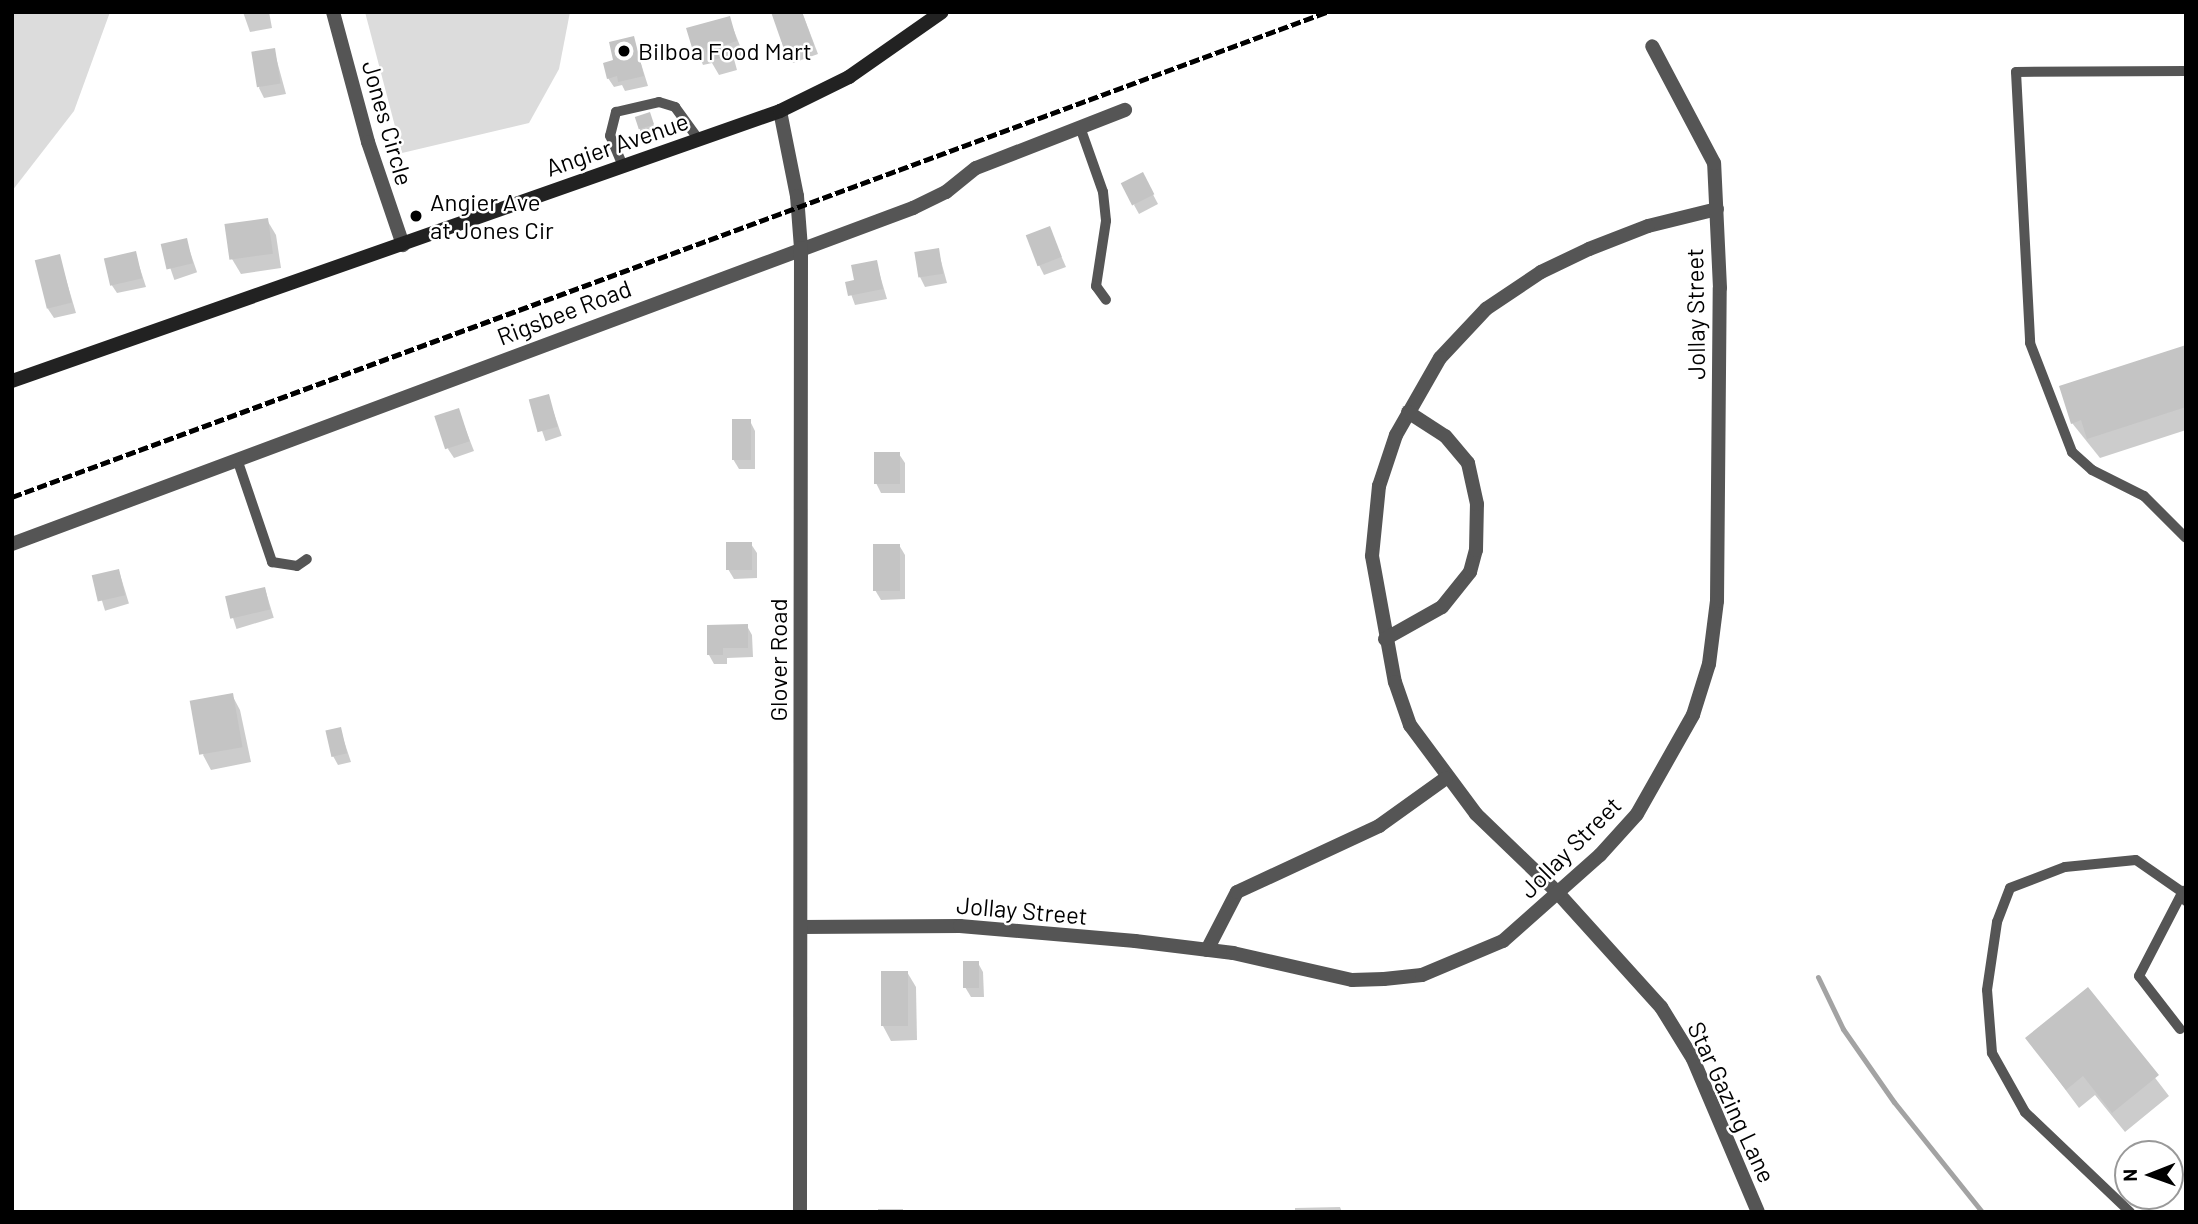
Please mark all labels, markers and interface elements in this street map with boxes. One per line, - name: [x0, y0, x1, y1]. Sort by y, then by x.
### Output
- place label: Bilboa Food Mart: [638, 37, 812, 65]
- marker: Bilboa Food Mart: [616, 43, 632, 59]
- street label: Jones Circle: [356, 57, 420, 189]
- street label: Angier Avenue: [542, 106, 692, 182]
- place label: Angier Ave at Jones Cir: [430, 188, 554, 244]
- marker: Angier Ave at Jones Cir: [408, 208, 424, 224]
- street label: Jollay Street: [1679, 248, 1711, 380]
- street label: Rigsbee Road: [493, 273, 635, 351]
- street label: Glover Road: [764, 598, 792, 722]
- street label: Jollay Street: [1513, 790, 1627, 904]
- street label: Jollay Street: [955, 890, 1089, 930]
- street label: Star Gazing Lane: [1682, 1017, 1782, 1187]
- north arrow: [2114, 1140, 2184, 1210]
- text: N: [2118, 1169, 2141, 1182]

